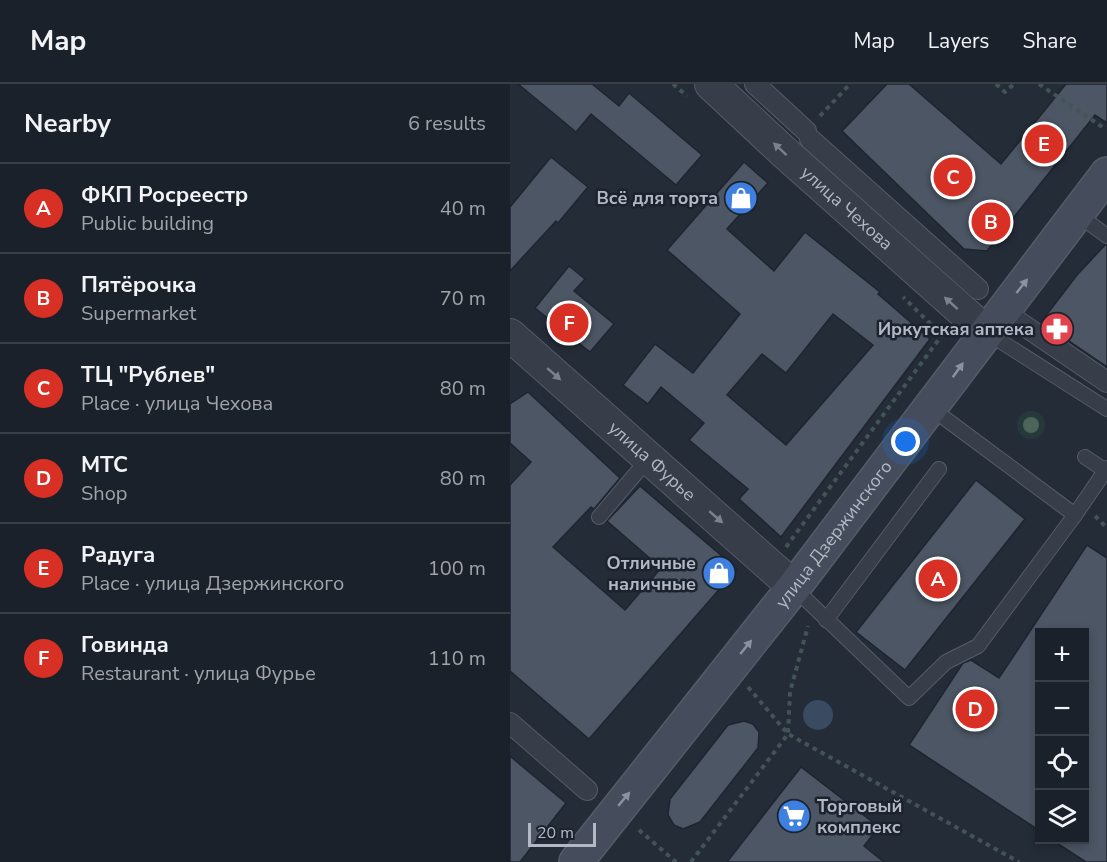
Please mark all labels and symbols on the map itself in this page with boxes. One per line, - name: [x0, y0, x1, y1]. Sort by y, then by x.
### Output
- pin: E: [1024, 122, 1064, 166]
- one-way arrow: [774, 143, 788, 157]
- pin: C: [934, 154, 972, 200]
- street label: улица Чехова: [796, 161, 898, 256]
- shop icon: Всё для торта: [723, 180, 759, 216]
- place label: Всё для торта: [596, 186, 718, 210]
- pin: B: [972, 200, 1010, 244]
- one-way arrow: [1015, 278, 1027, 293]
- one-way arrow: [944, 297, 959, 310]
- pin: F: [550, 300, 588, 346]
- pharmacy icon: Иркутская аптека: [1039, 311, 1075, 347]
- place label: Иркутская аптека: [878, 317, 1034, 341]
- one-way arrow: [952, 362, 963, 378]
- one-way arrow: [546, 367, 561, 380]
- street label: улица Фурье: [603, 416, 701, 506]
- your location: [891, 427, 920, 456]
- street label: улица Дзержинского: [770, 455, 898, 613]
- one-way arrow: [708, 510, 723, 523]
- place label: Отличные наличные: [607, 551, 696, 596]
- shop icon: Отличные наличные: [701, 555, 737, 591]
- pin: A: [918, 556, 958, 602]
- one-way arrow: [740, 639, 752, 654]
- pin: D: [956, 686, 994, 732]
- one-way arrow: [618, 791, 631, 807]
- place label: Торговый комплекс: [817, 794, 902, 839]
- supermarket icon: Торговый комплекс: [776, 798, 812, 834]
- scale bar: [528, 820, 596, 848]

